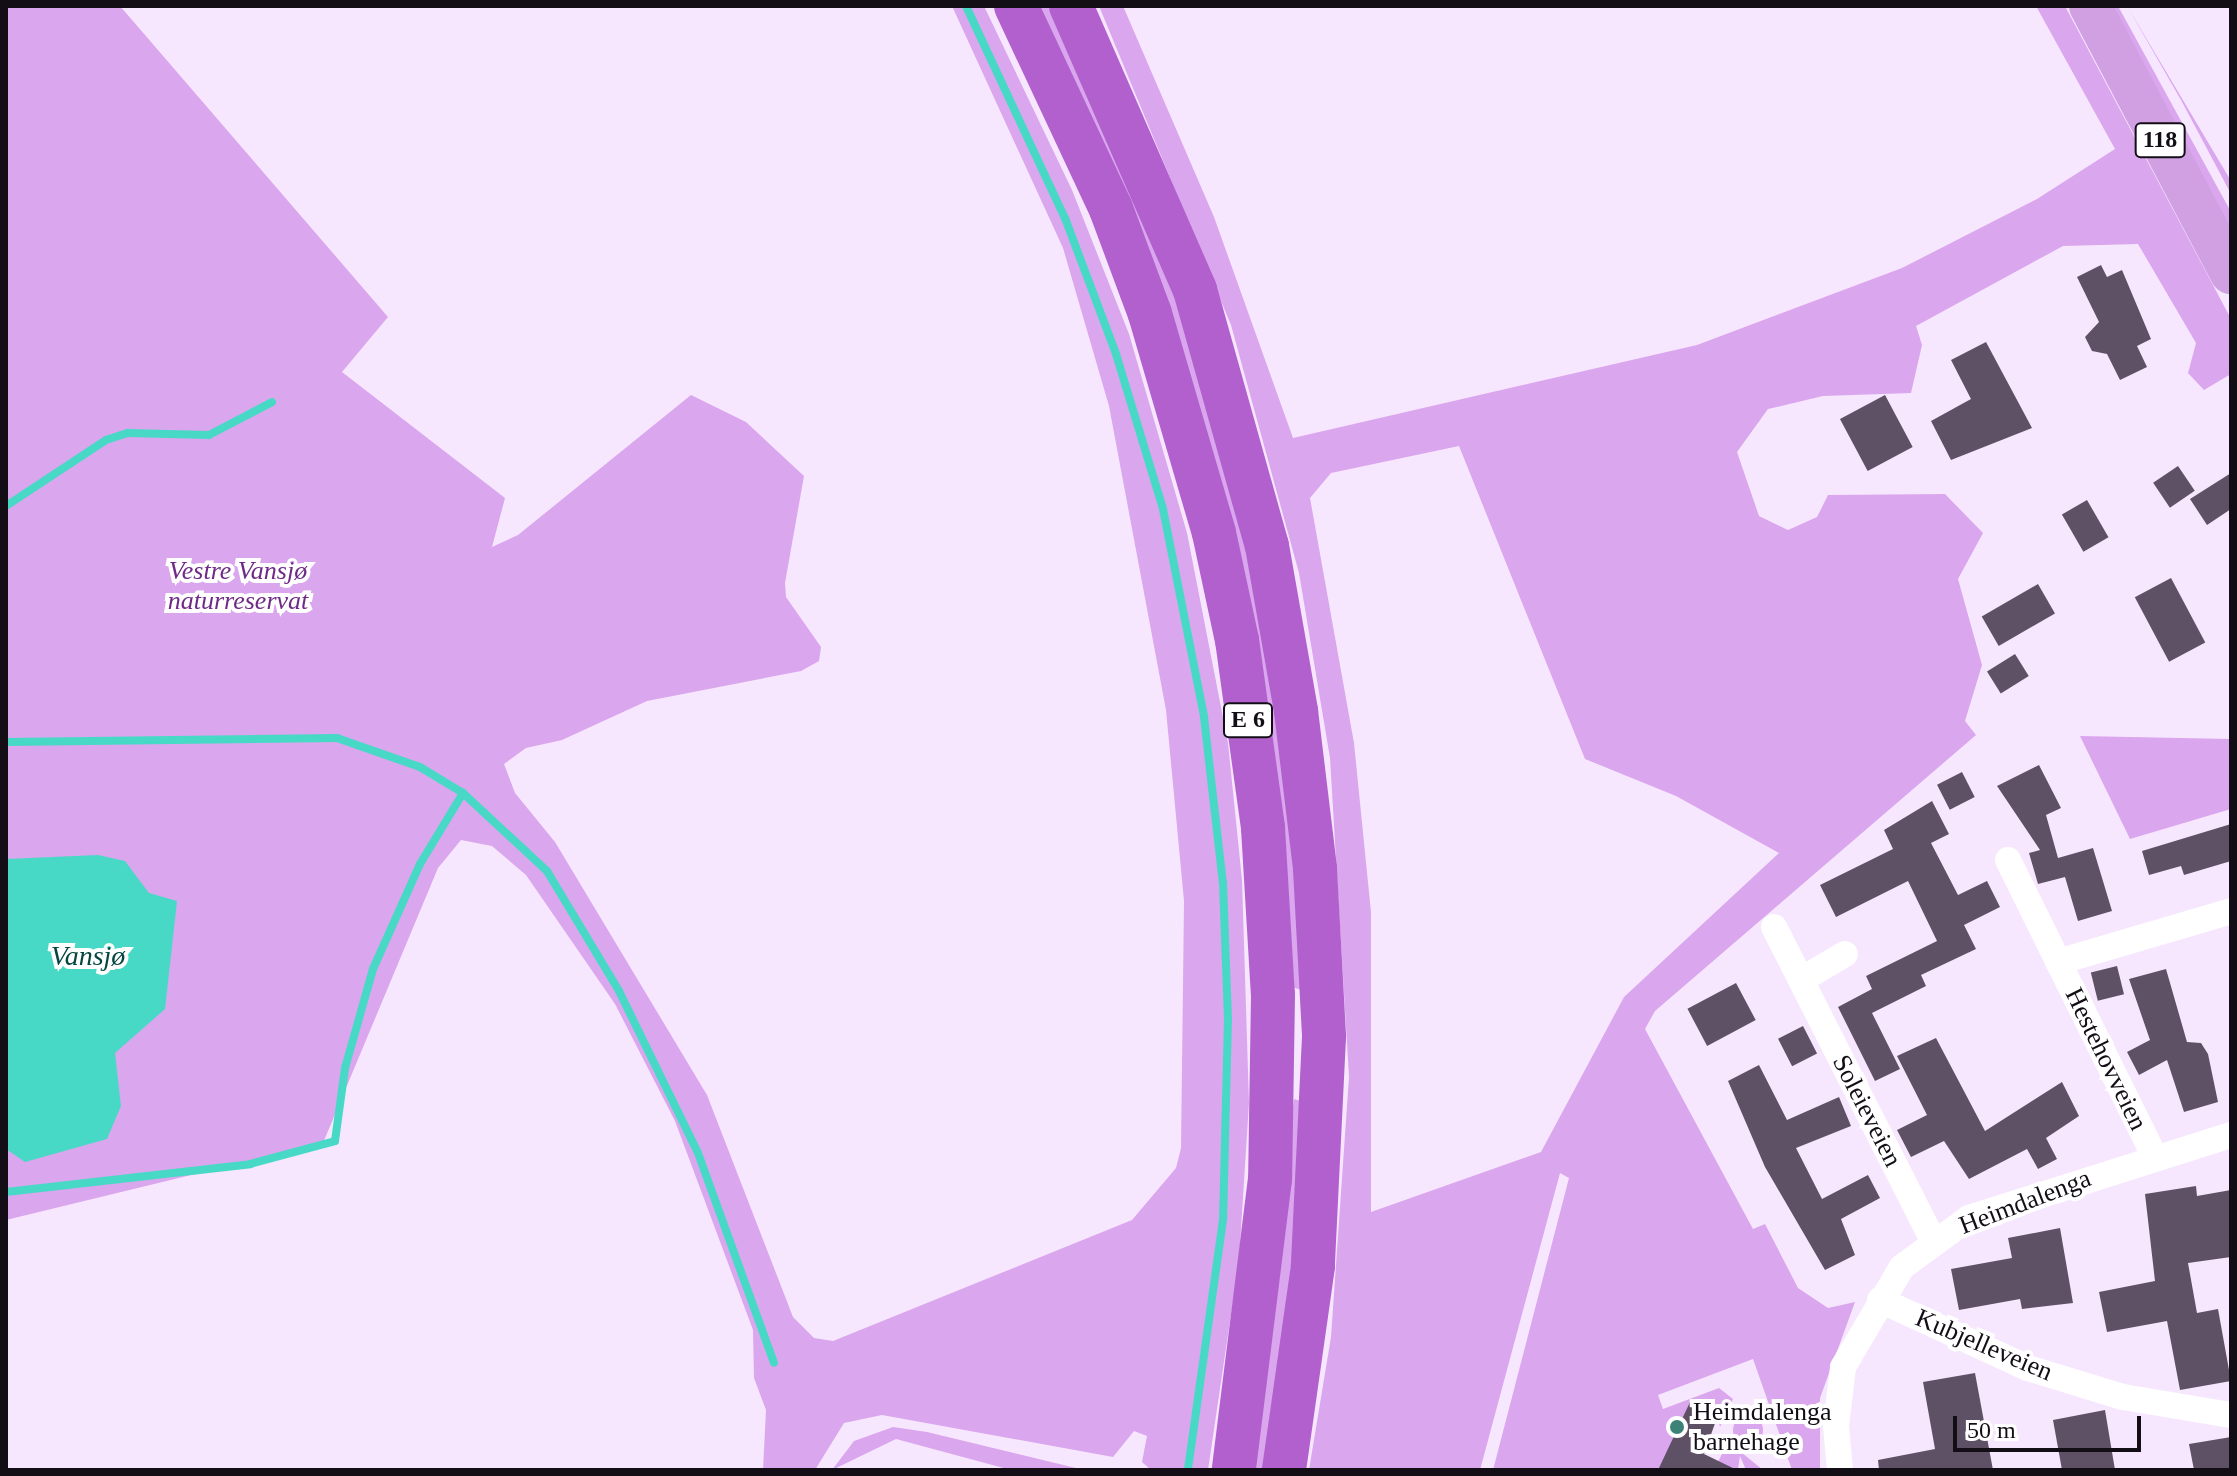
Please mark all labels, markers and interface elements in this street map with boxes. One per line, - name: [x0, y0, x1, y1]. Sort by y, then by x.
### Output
- road number: 118: [2134, 120, 2186, 160]
- park label: Vestre Vansjø naturreservat: [168, 555, 308, 616]
- road number: E 6: [1222, 700, 1274, 740]
- water label: Vansjø: [51, 939, 125, 973]
- street label: Hestehovveien: [2058, 983, 2154, 1135]
- street label: Soleieveien: [1826, 1050, 1908, 1172]
- street label: Heimdalenga: [1955, 1163, 2095, 1241]
- street label: Kubjelleveien: [1911, 1302, 2057, 1388]
- place label: Heimdalenga barnehage: [1693, 1396, 1832, 1458]
- scale bar: [1957, 1400, 2145, 1450]
- text: 50 m: [1967, 1417, 2016, 1443]
- marker: Heimdalenga barnehage: [1668, 1418, 1686, 1436]

